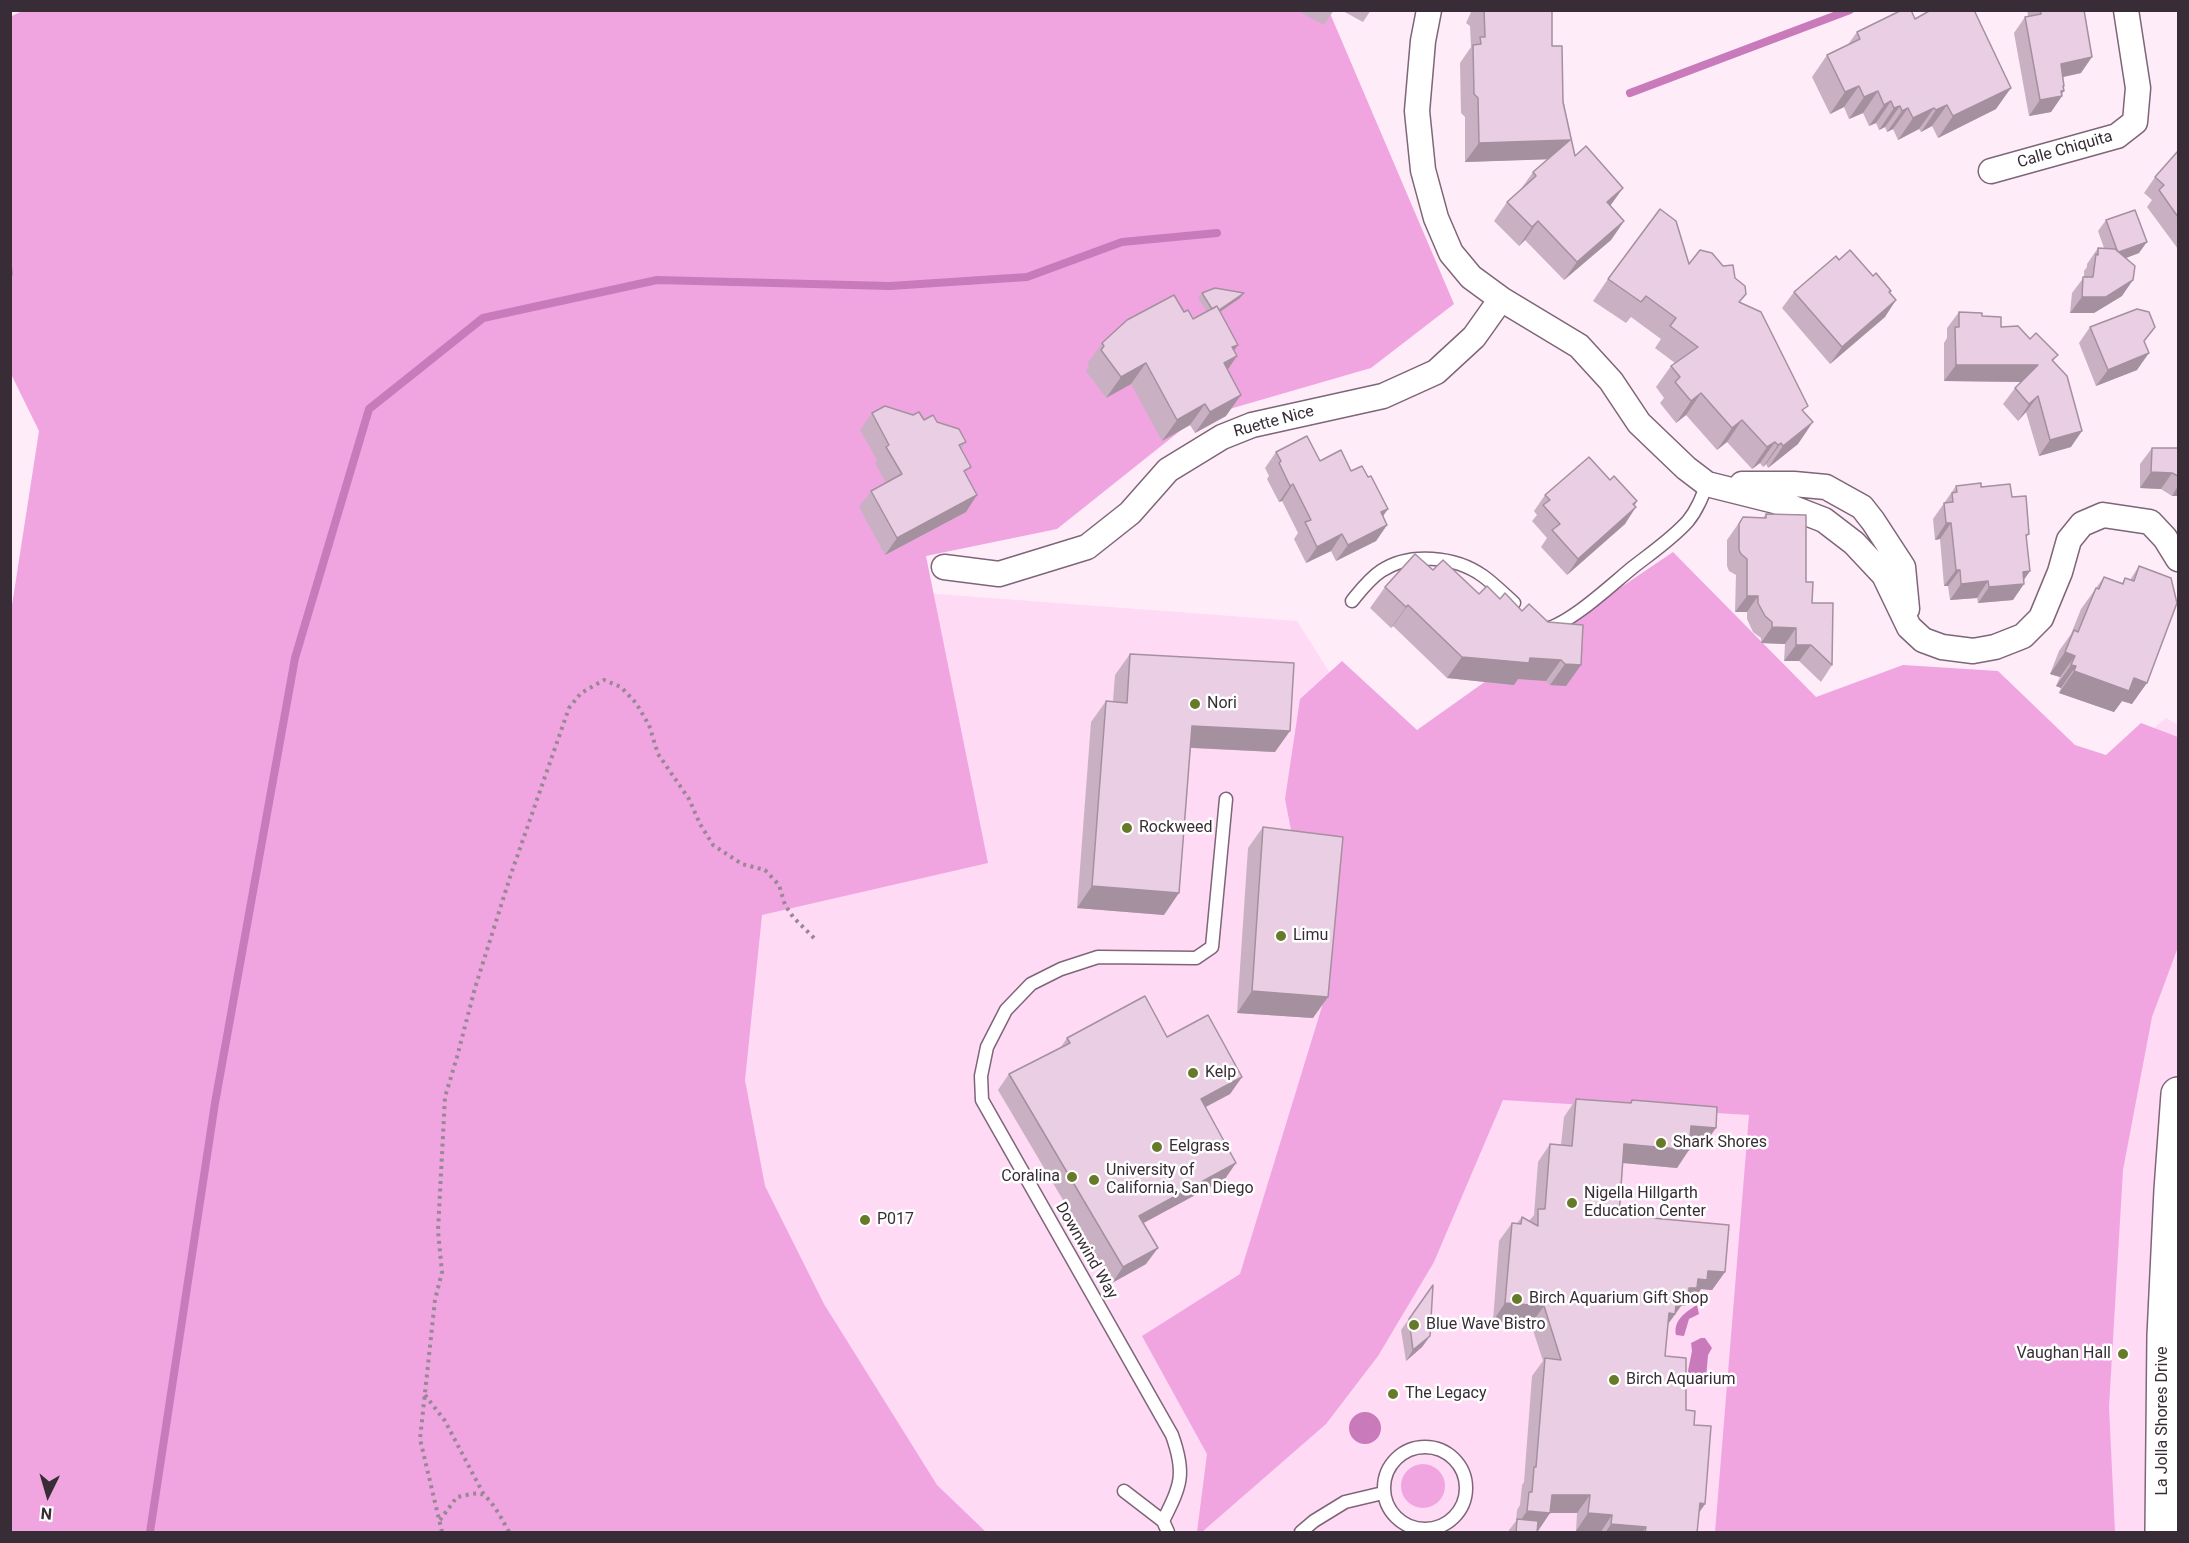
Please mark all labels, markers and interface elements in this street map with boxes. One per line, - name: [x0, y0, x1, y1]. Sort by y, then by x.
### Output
- street label: Calle Chiquita: [2015, 127, 2115, 173]
- street label: Ruette Nice: [1232, 402, 1316, 442]
- place label: Nori: [1207, 694, 1237, 714]
- marker: Nori: [1188, 697, 1202, 711]
- place label: Rockweed: [1139, 818, 1212, 838]
- marker: Rockweed: [1120, 821, 1134, 835]
- place label: Limu: [1293, 926, 1328, 946]
- marker: Limu: [1274, 929, 1288, 943]
- place label: Kelp: [1205, 1063, 1236, 1083]
- marker: Kelp: [1186, 1066, 1200, 1080]
- place label: Shark Shores: [1673, 1133, 1767, 1153]
- marker: Shark Shores: [1654, 1136, 1668, 1150]
- place label: Eelgrass: [1169, 1137, 1230, 1157]
- marker: Eelgrass: [1150, 1140, 1164, 1154]
- place label: University of California, San Diego: [1106, 1161, 1254, 1199]
- place label: Coralina: [1001, 1167, 1060, 1187]
- marker: Coralina: [1065, 1170, 1079, 1184]
- marker: University of California, San Diego: [1087, 1173, 1101, 1187]
- place label: Nigella Hillgarth Education Center: [1584, 1184, 1706, 1222]
- marker: Nigella Hillgarth Education Center: [1565, 1196, 1579, 1210]
- street label: Downwind Way: [1051, 1199, 1121, 1303]
- place label: P017: [877, 1210, 914, 1230]
- marker: P017: [858, 1213, 872, 1227]
- place label: Birch Aquarium Gift Shop: [1529, 1289, 1708, 1309]
- marker: Birch Aquarium Gift Shop: [1510, 1292, 1524, 1306]
- place label: Blue Wave Bistro: [1426, 1315, 1546, 1335]
- marker: Blue Wave Bistro: [1407, 1318, 1421, 1332]
- place label: Vaughan Hall: [2016, 1344, 2111, 1364]
- street label: La Jolla Shores Drive: [2153, 1346, 2173, 1496]
- marker: Vaughan Hall: [2116, 1347, 2130, 1361]
- place label: Birch Aquarium: [1626, 1370, 1736, 1390]
- marker: Birch Aquarium: [1607, 1373, 1621, 1387]
- place label: The Legacy: [1405, 1384, 1487, 1404]
- marker: The Legacy: [1386, 1387, 1400, 1401]
- north arrow: [18, 1465, 78, 1525]
- text: N: [40, 1503, 53, 1523]

